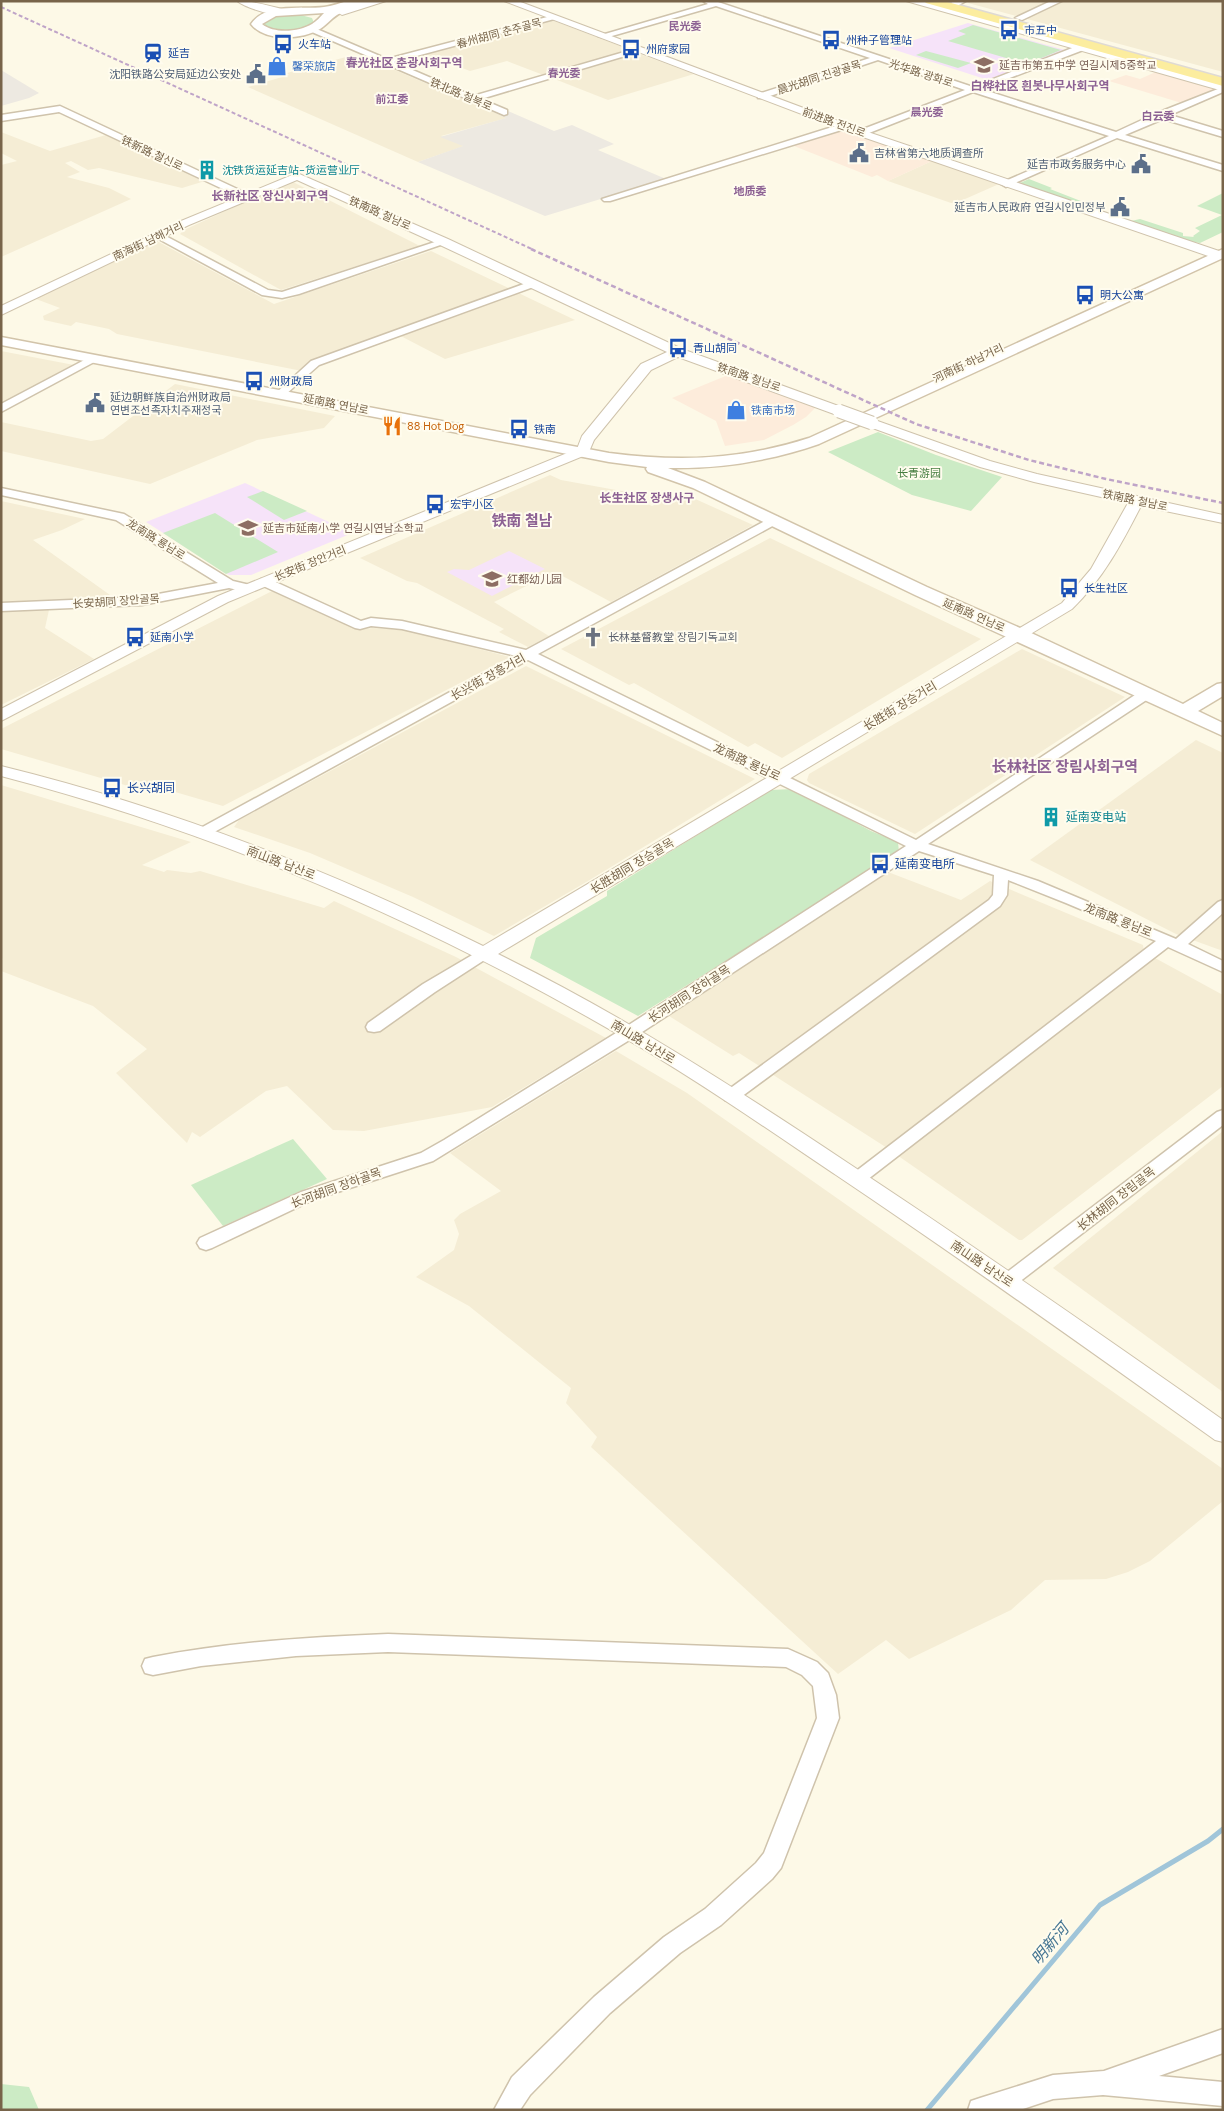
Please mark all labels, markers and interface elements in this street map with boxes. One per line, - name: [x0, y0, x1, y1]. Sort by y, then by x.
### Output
- street label: 春州胡同 춘주골목: [455, 15, 543, 51]
- district label: 民光委: [669, 19, 702, 33]
- bus stop icon: 市五中: [998, 19, 1020, 41]
- place label: 市五中: [1024, 23, 1057, 37]
- bus stop icon: 州种子管理站: [820, 29, 842, 51]
- bus stop icon: 火车站: [272, 33, 294, 55]
- place label: 州种子管理站: [846, 33, 912, 47]
- place label: 火车站: [298, 37, 331, 51]
- bus stop icon: 州府家园: [620, 38, 642, 60]
- station icon: 延吉: [142, 42, 164, 64]
- place label: 州府家园: [646, 42, 690, 56]
- place label: 延吉: [168, 46, 190, 60]
- school or university icon: 延吉市第五中学 연길시제5중학교: [973, 54, 995, 76]
- shop icon: 馨荣旅店: [266, 55, 288, 77]
- district label: 春光社区 춘광사회구역: [345, 55, 463, 71]
- street label: 光华路 광화로: [887, 56, 955, 90]
- street label: 晨光胡同 진광골목: [775, 57, 863, 97]
- place label: 延吉市第五中学 연길시제5중학교: [999, 58, 1156, 72]
- place label: 馨荣旅店: [292, 59, 336, 73]
- public building icon: 沈阳铁路公安局延边公安处: [245, 63, 267, 85]
- district label: 春光委: [548, 66, 581, 80]
- place label: 沈阳铁路公安局延边公安处: [109, 67, 241, 81]
- street label: 铁北路 철북로: [428, 75, 494, 113]
- district label: 白桦社区 흰봇나무사회구역: [970, 78, 1110, 94]
- district label: 前江委: [376, 92, 409, 106]
- street label: 前进路 전진로: [800, 104, 868, 140]
- district label: 晨光委: [911, 105, 944, 119]
- district label: 白云委: [1142, 109, 1175, 123]
- street label: 铁新路 철신로: [119, 133, 185, 173]
- public building icon: 吉林省第六地质调查所: [848, 142, 870, 164]
- place label: 吉林省第六地质调查所: [874, 146, 984, 160]
- public building icon: 延吉市政务服务中心: [1130, 153, 1152, 175]
- place label: 延吉市政务服务中心: [1027, 157, 1126, 171]
- building icon: 沈铁货运延吉站-货运营业厅: [196, 159, 218, 181]
- place label: 沈铁货运延吉站-货运营业厅: [222, 163, 360, 177]
- district label: 地质委: [734, 184, 767, 198]
- district label: 长新社区 장신사회구역: [211, 188, 329, 204]
- street label: 铁南路 철남로: [347, 193, 413, 233]
- public building icon: 延吉市人民政府 연길시인민정부: [1109, 196, 1131, 218]
- place label: 延吉市人民政府 연길시인민정부: [954, 200, 1105, 214]
- street label: 南海街 남해거리: [110, 219, 186, 263]
- bus stop icon: 明大公寓: [1074, 284, 1096, 306]
- place label: 明大公寓: [1100, 288, 1144, 302]
- bus stop icon: 青山胡同: [667, 337, 689, 359]
- place label: 青山胡同: [693, 341, 737, 355]
- street label: 河南街 하남거리: [930, 341, 1006, 385]
- street label: 铁南路 철남로: [715, 360, 783, 394]
- bus stop icon: 州财政局: [243, 370, 265, 392]
- place label: 州财政局: [269, 374, 313, 388]
- place label: 延边朝鲜族自治州财政局 연변조선족자치주재정국: [110, 390, 231, 417]
- street label: 延南路 연남로: [302, 391, 370, 417]
- public building icon: 延边朝鲜族自治州财政局 연변조선족자치주재정국: [84, 392, 106, 414]
- shop icon: 铁南市场: [725, 399, 747, 421]
- place label: 铁南市场: [751, 403, 795, 417]
- restaurant icon: 88 Hot Dog: [381, 415, 403, 437]
- bus stop icon: 铁南: [508, 418, 530, 440]
- place label: 88 Hot Dog: [407, 419, 464, 433]
- place label: 铁南: [534, 422, 556, 436]
- park label: 长青游园: [897, 466, 941, 480]
- street label: 铁南路 철남로: [1101, 486, 1169, 514]
- district label: 长生社区 장생사구: [600, 490, 694, 506]
- bus stop icon: 宏宇小区: [424, 493, 446, 515]
- place label: 宏宇小区: [450, 497, 494, 511]
- district label: 铁南 철남: [491, 511, 553, 531]
- street label: 龙南路 룡남로: [124, 515, 188, 563]
- school or university icon: 延吉市延南小学 연길시연남소학교: [237, 517, 259, 539]
- place label: 延吉市延南小学 연길시연남소학교: [263, 521, 424, 535]
- street label: 长安街 장안거리: [272, 542, 348, 584]
- school or university icon: 红都幼儿园: [481, 568, 503, 590]
- place label: 红都幼儿园: [507, 572, 562, 586]
- bus stop icon: 长生社区: [1058, 577, 1080, 599]
- place label: 长生社区: [1084, 581, 1128, 595]
- street label: 长安胡同 장안골목: [72, 591, 160, 611]
- street label: 延南路 연남로: [941, 595, 1007, 635]
- bus stop icon: 延南小学: [124, 626, 146, 648]
- church icon: 长林基督教堂 장림기독교회: [582, 626, 604, 648]
- place label: 延南小学: [150, 630, 194, 644]
- place label: 长林基督教堂 장림기독교회: [608, 630, 738, 644]
- street label: 长兴街 장흥거리: [448, 650, 528, 704]
- street label: 长胜街 장승거리: [860, 678, 940, 734]
- street label: 龙南路 룡남로: [711, 739, 783, 785]
- district label: 长林社区 장림사회구역: [992, 757, 1138, 777]
- bus stop icon: 长兴胡同: [101, 777, 123, 799]
- place label: 长兴胡同: [127, 780, 175, 796]
- building icon: 延南变电站: [1040, 806, 1062, 828]
- place label: 延南变电站: [1066, 809, 1126, 825]
- street label: 长胜胡同 장승골목: [587, 835, 677, 897]
- street label: 南山路 남산로: [244, 843, 318, 883]
- bus stop icon: 延南变电所: [869, 853, 891, 875]
- place label: 延南变电所: [895, 856, 955, 872]
- street label: 龙南路 룡남로: [1081, 899, 1155, 941]
- street label: 长河胡同 장하골목: [645, 961, 733, 1027]
- street label: 南山路 남산로: [608, 1017, 678, 1067]
- street label: 长林胡同 장림골목: [1074, 1163, 1158, 1235]
- street label: 长河胡同 장하골목: [288, 1164, 384, 1212]
- street label: 南山路 남산로: [948, 1237, 1016, 1291]
- water label: 明新河: [1027, 1917, 1075, 1969]

